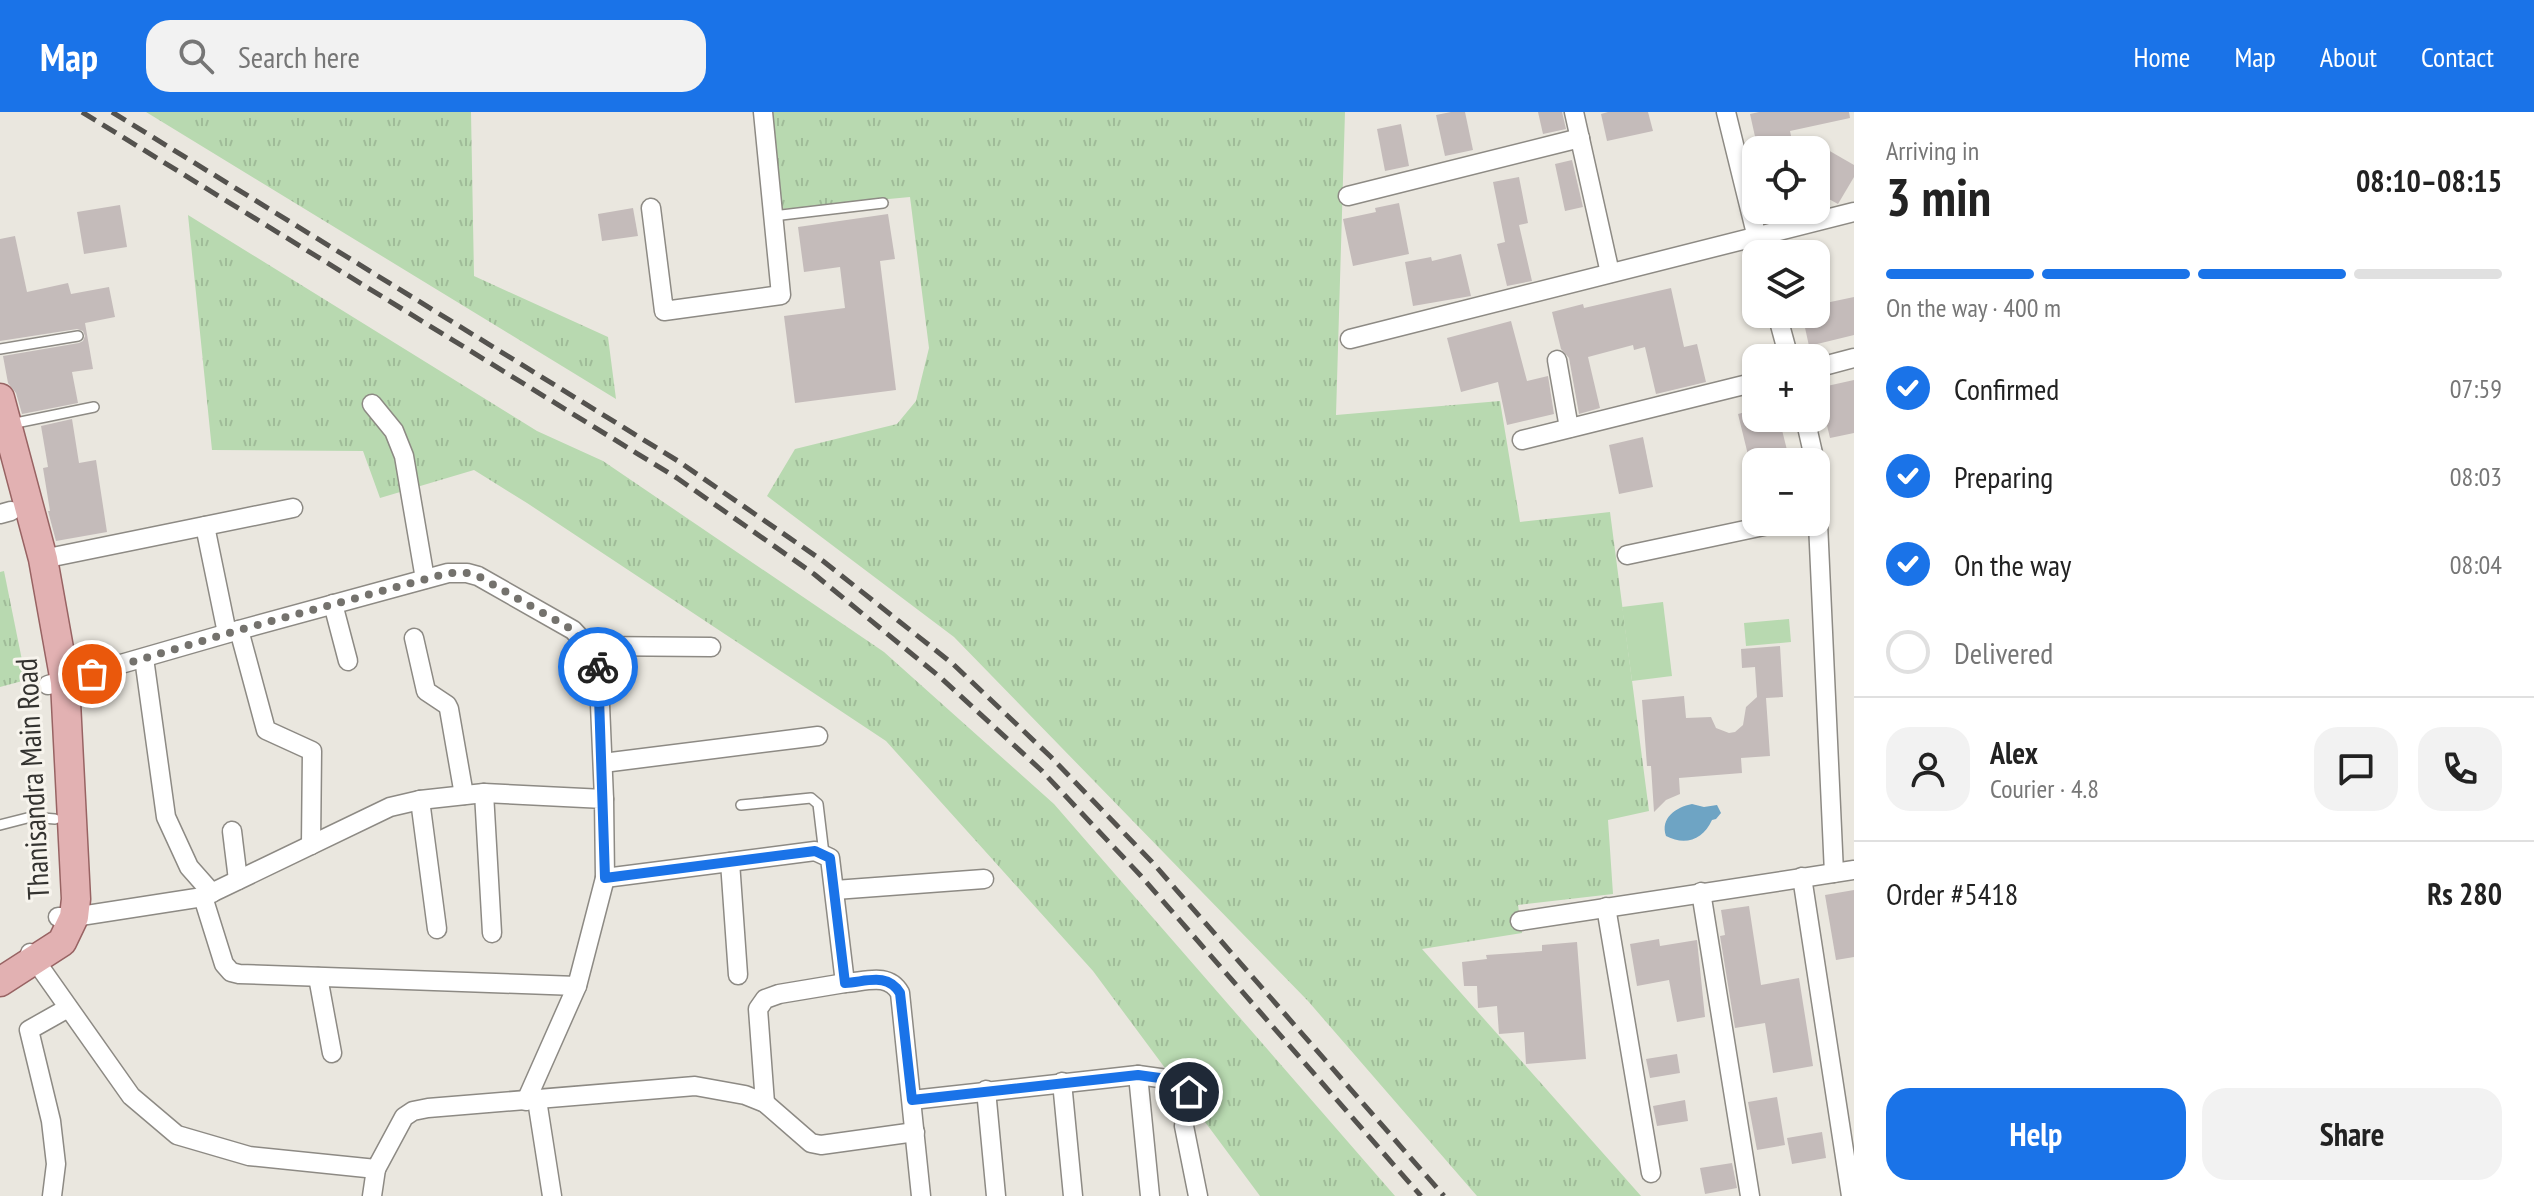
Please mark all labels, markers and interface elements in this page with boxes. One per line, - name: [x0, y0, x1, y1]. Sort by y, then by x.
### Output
- search box: [146, 20, 706, 92]
- text: Map: [40, 32, 98, 81]
- icon: search: [174, 34, 218, 78]
- text: Search here: [238, 37, 360, 76]
- text: Home: [2134, 38, 2190, 75]
- text: Map: [2234, 38, 2276, 75]
- text: About: [2320, 38, 2377, 75]
- text: Contact: [2421, 38, 2494, 75]
- text: Arriving in: [1886, 134, 1979, 167]
- map controls: [1742, 136, 1830, 536]
- button: locate: [1742, 136, 1830, 224]
- text: 08:10–08:15: [2356, 161, 2502, 200]
- text: 3 min: [1886, 163, 1991, 230]
- button: layers: [1742, 240, 1830, 328]
- text: On the way · 400 m: [1886, 291, 2061, 324]
- button: +: [1742, 344, 1830, 432]
- icon: check: [1886, 366, 1930, 410]
- text: Confirmed: [1954, 369, 2059, 408]
- text: 07:59: [2450, 372, 2502, 405]
- button: −: [1742, 448, 1830, 536]
- icon: check: [1886, 454, 1930, 498]
- text: Preparing: [1954, 457, 2053, 496]
- text: 08:03: [2450, 460, 2502, 493]
- icon: check: [1886, 542, 1930, 586]
- text: On the way: [1954, 545, 2071, 584]
- text: 08:04: [2450, 548, 2502, 581]
- courier: [558, 627, 638, 707]
- text: Delivered: [1954, 633, 2053, 672]
- pin: [58, 640, 126, 708]
- icon: bike: [576, 645, 620, 689]
- icon: bag: [70, 652, 114, 696]
- street label: Thanisandra Main Road: [6, 657, 57, 901]
- button: person: [1886, 727, 1970, 811]
- button: chat: [2314, 727, 2398, 811]
- button: phone: [2418, 727, 2502, 811]
- text: Alex: [1990, 733, 2038, 772]
- text: Courier · 4.8: [1990, 772, 2099, 805]
- text: Order #5418: [1886, 874, 2018, 913]
- text: Rs 280: [2427, 874, 2502, 913]
- pin: [1155, 1058, 1223, 1126]
- icon: home: [1167, 1070, 1211, 1114]
- button: Help: [1886, 1088, 2186, 1180]
- button: Share: [2202, 1088, 2502, 1180]

